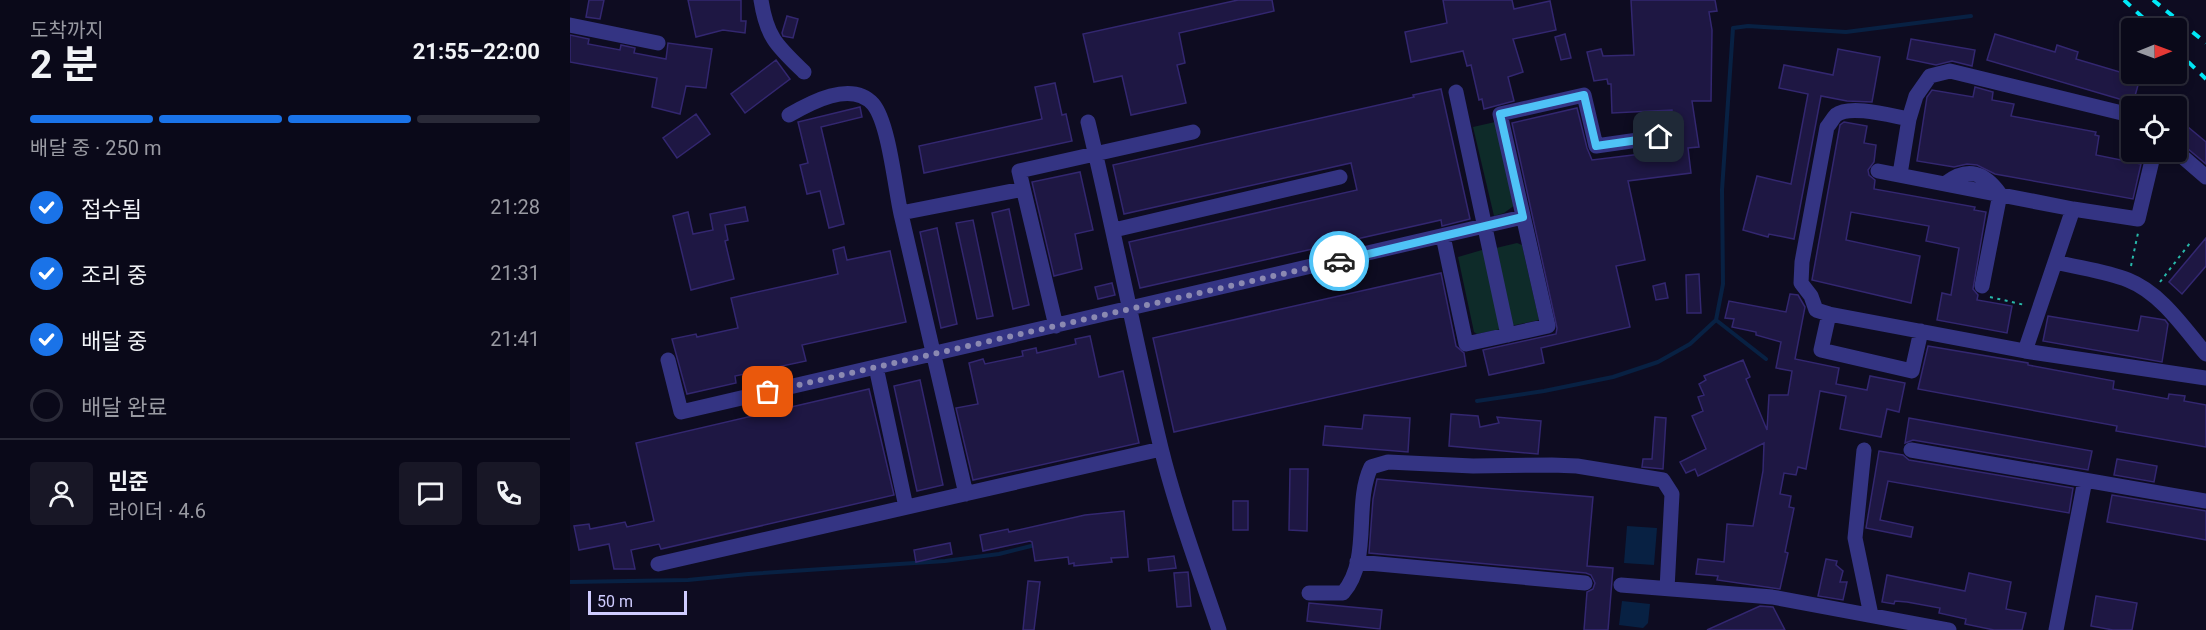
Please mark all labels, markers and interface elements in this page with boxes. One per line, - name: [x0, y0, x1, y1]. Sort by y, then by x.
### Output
- text: 도착까지: [30, 18, 104, 42]
- north arrow: [2121, 18, 2187, 84]
- map controls: [2121, 18, 2187, 162]
- text: 21:55–22:00: [413, 39, 540, 64]
- text: 2 분: [30, 42, 98, 88]
- button: locate: [2121, 96, 2187, 162]
- pin: [1633, 111, 1684, 162]
- icon: home: [1642, 120, 1675, 153]
- text: 배달 중 · 250 m: [30, 136, 162, 160]
- icon: check: [30, 191, 63, 224]
- text: 21:28: [490, 195, 540, 219]
- text: 접수됨: [81, 197, 142, 222]
- courier: [1309, 231, 1369, 291]
- icon: car: [1323, 245, 1356, 278]
- icon: check: [30, 257, 63, 290]
- text: 21:31: [490, 261, 540, 285]
- text: 조리 중: [81, 263, 147, 288]
- icon: check: [30, 323, 63, 356]
- text: 21:41: [490, 327, 540, 351]
- text: 배달 중: [81, 329, 147, 354]
- pin: [742, 366, 793, 417]
- icon: bag: [751, 375, 784, 408]
- text: 배달 완료: [81, 395, 167, 420]
- button: person: [30, 462, 93, 525]
- button: chat: [399, 462, 462, 525]
- button: phone: [477, 462, 540, 525]
- text: 민준: [108, 469, 148, 494]
- text: 라이더 · 4.6: [108, 499, 206, 523]
- scale bar: [588, 588, 687, 616]
- text: 50 m: [597, 592, 633, 611]

